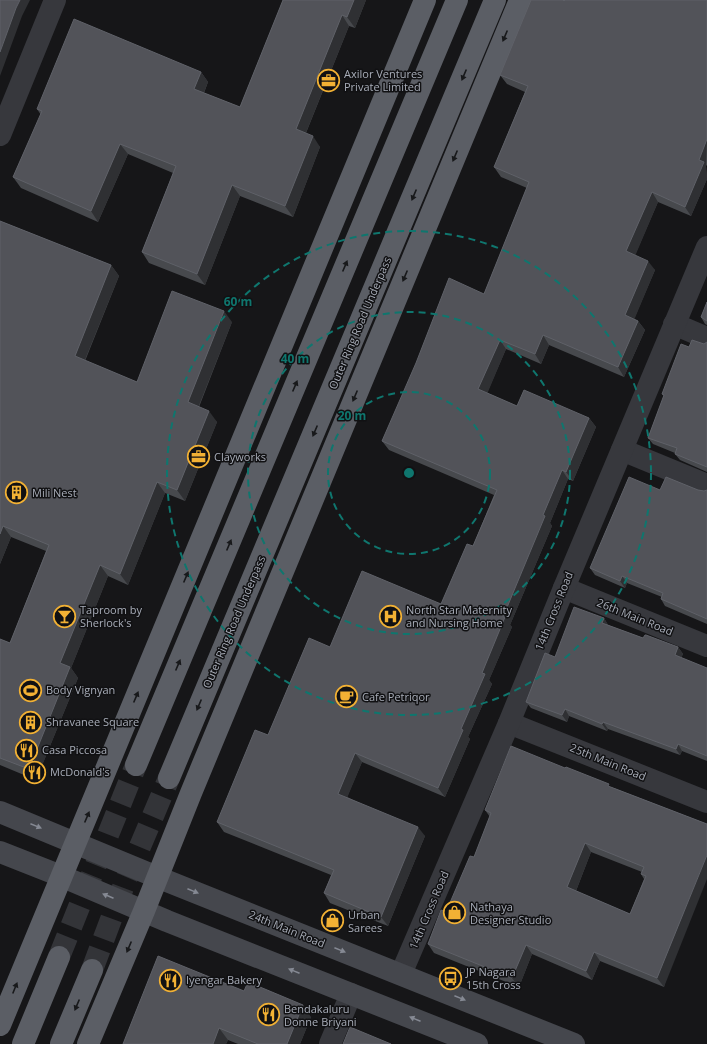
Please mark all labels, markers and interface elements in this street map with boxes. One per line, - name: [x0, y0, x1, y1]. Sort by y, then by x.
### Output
- one-way arrow: [502, 30, 508, 42]
- place label: Axilor Ventures Private Limited: [344, 66, 422, 94]
- office icon: Axilor Ventures Private Limited: [315, 67, 341, 93]
- one-way arrow: [461, 69, 467, 80]
- one-way arrow: [452, 151, 458, 162]
- one-way arrow: [410, 189, 416, 201]
- street label: Outer Ring Road Underpass: [325, 254, 394, 391]
- one-way arrow: [343, 260, 349, 272]
- one-way arrow: [402, 271, 408, 283]
- text: 60 m: [224, 293, 252, 310]
- text: 40 m: [281, 350, 309, 367]
- one-way arrow: [292, 381, 298, 392]
- one-way arrow: [352, 391, 358, 403]
- text: 20 m: [338, 407, 366, 424]
- one-way arrow: [311, 425, 317, 437]
- office icon: Clayworks: [186, 444, 212, 470]
- place label: Clayworks: [214, 449, 266, 464]
- centre of rings: [402, 466, 416, 480]
- building icon: Mili Nest: [3, 480, 29, 506]
- place label: Mili Nest: [32, 485, 77, 500]
- one-way arrow: [226, 538, 232, 550]
- street label: Outer Ring Road Underpass: [199, 553, 268, 690]
- street label: 14th Cross Road: [531, 569, 576, 652]
- one-way arrow: [183, 571, 189, 582]
- street label: 26th Main Road: [595, 594, 675, 639]
- place label: Taproom by Sherlock's: [80, 602, 142, 630]
- place label: North Star Maternity and Nursing Home: [406, 602, 512, 630]
- bar icon: Taproom by Sherlock's: [51, 603, 77, 629]
- hospital icon: North Star Maternity and Nursing Home: [378, 603, 404, 629]
- one-way arrow: [176, 658, 182, 670]
- sports icon: Body Vignyan: [18, 677, 44, 703]
- place label: Body Vignyan: [46, 682, 115, 697]
- cafe icon: Cafe Petriqor: [333, 684, 359, 710]
- place label: Cafe Petriqor: [362, 689, 430, 704]
- one-way arrow: [134, 690, 140, 702]
- one-way arrow: [196, 700, 202, 712]
- building icon: Shravanee Square: [17, 709, 43, 735]
- place label: Shravanee Square: [46, 714, 139, 729]
- restaurant icon: Casa Piccosa: [13, 737, 39, 763]
- street label: 25th Main Road: [568, 739, 648, 784]
- place label: Casa Piccosa: [42, 742, 107, 757]
- restaurant icon: McDonald's: [21, 759, 47, 785]
- place label: McDonald's: [50, 764, 110, 779]
- one-way arrow: [84, 810, 90, 822]
- one-way arrow: [31, 824, 43, 830]
- street label: 14th Cross Road: [405, 868, 452, 951]
- one-way arrow: [188, 888, 199, 894]
- one-way arrow: [101, 892, 113, 898]
- place label: Nathaya Designer Studio: [470, 899, 552, 927]
- shop icon: Nathaya Designer Studio: [441, 900, 467, 926]
- street label: 24th Main Road: [247, 906, 327, 951]
- place label: Urban Sarees: [348, 907, 382, 935]
- shop icon: Urban Sarees: [319, 908, 345, 934]
- one-way arrow: [125, 941, 132, 953]
- one-way arrow: [334, 947, 345, 953]
- place label: JP Nagara 15th Cross: [465, 964, 521, 992]
- bus stop icon: JP Nagara 15th Cross: [438, 965, 464, 991]
- restaurant icon: Iyengar Bakery: [158, 967, 184, 993]
- one-way arrow: [288, 968, 299, 974]
- place label: Iyengar Bakery: [186, 972, 263, 987]
- one-way arrow: [12, 983, 18, 994]
- one-way arrow: [455, 996, 467, 1002]
- one-way arrow: [74, 1000, 80, 1011]
- place label: Bendakaluru Donne Briyani: [284, 1001, 357, 1029]
- restaurant icon: Bendakaluru Donne Briyani: [256, 1002, 282, 1028]
- one-way arrow: [408, 1016, 420, 1022]

